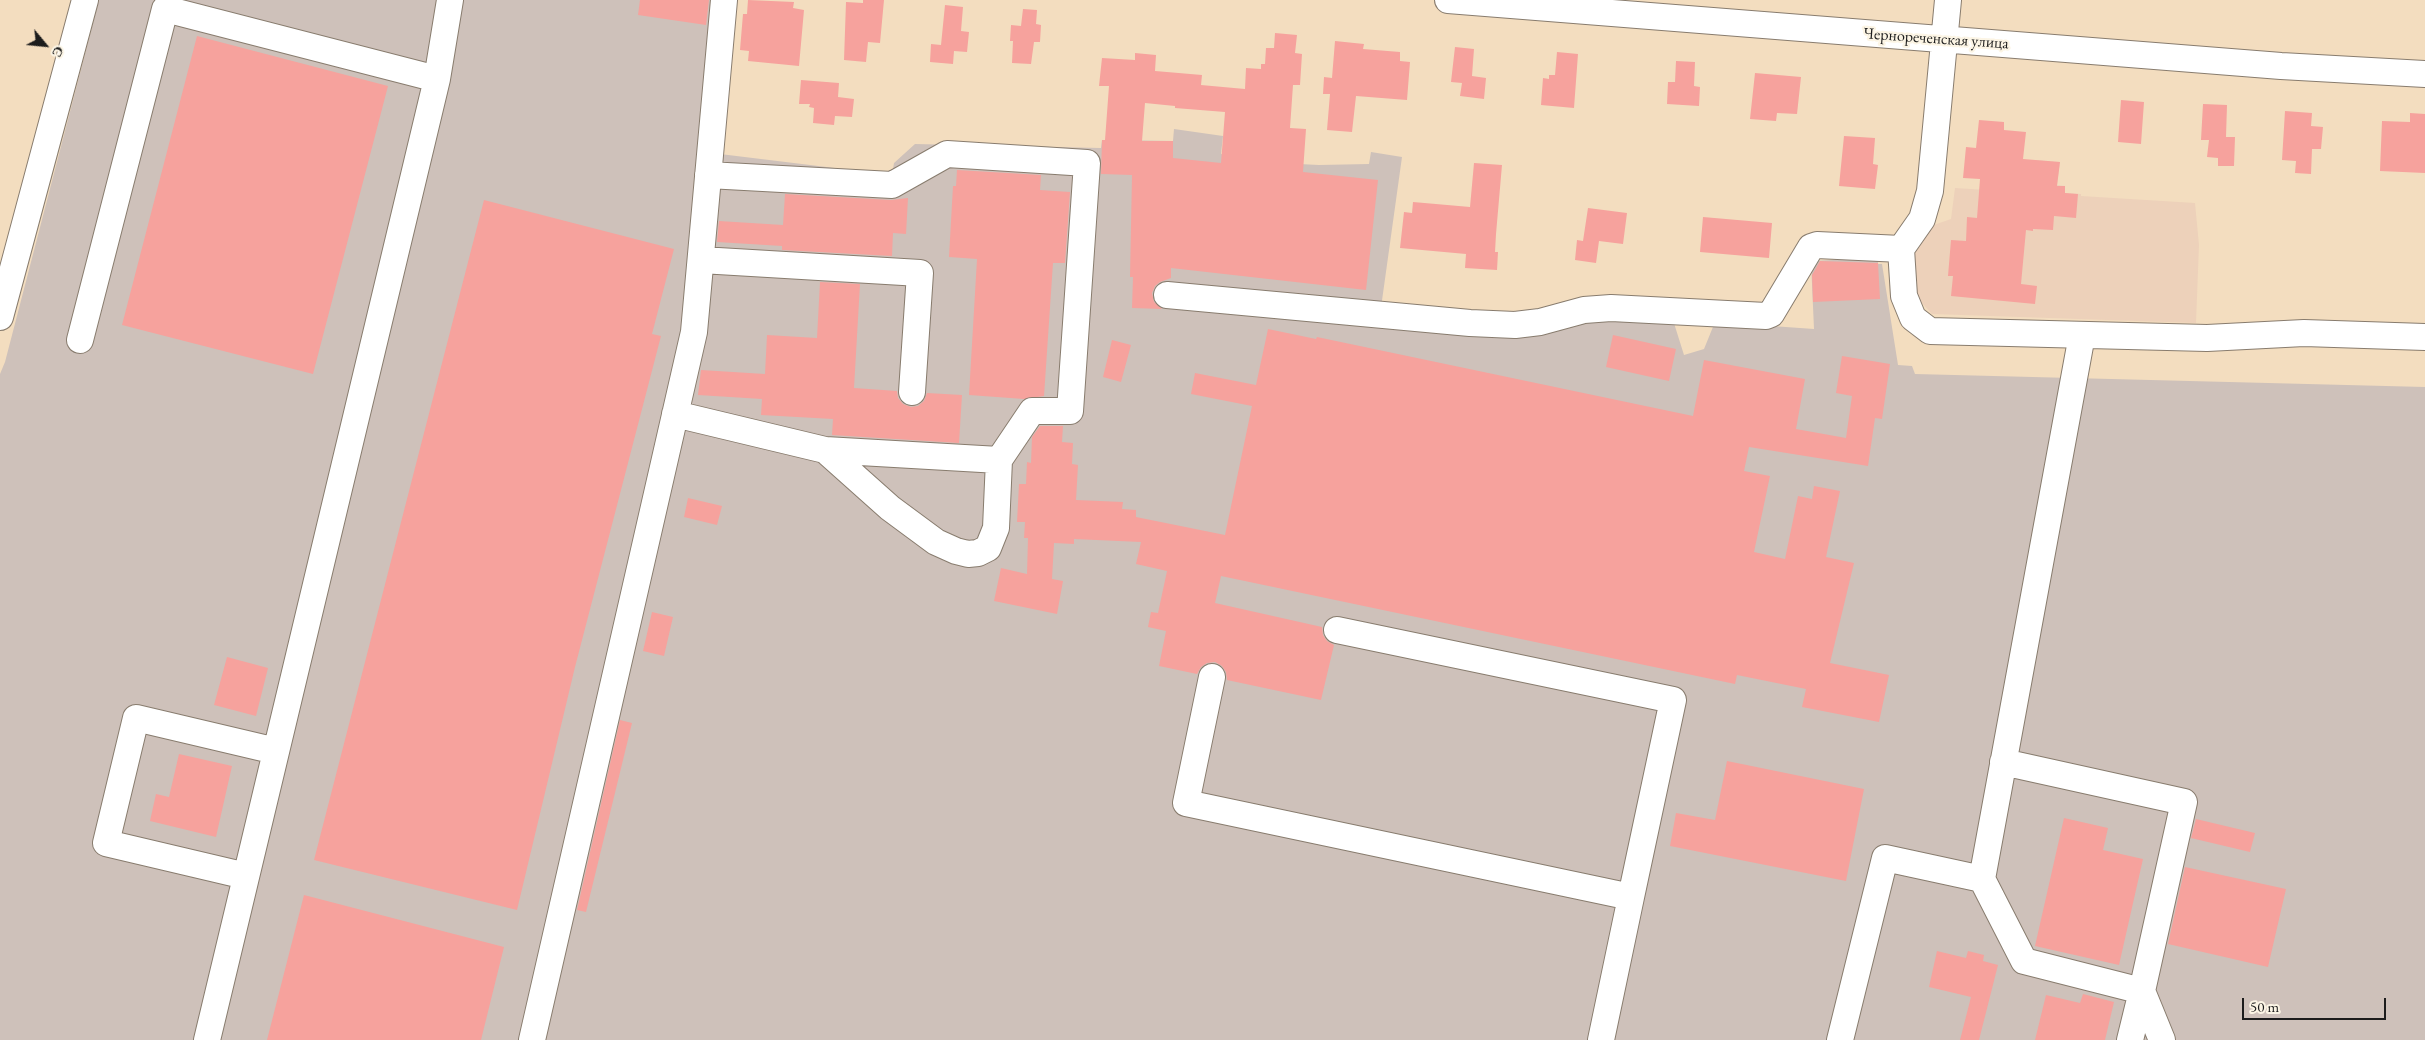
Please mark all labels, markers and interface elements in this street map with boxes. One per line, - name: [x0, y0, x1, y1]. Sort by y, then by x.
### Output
- north arrow: [20, 20, 70, 70]
- street label: Чернореченская улица: [1863, 24, 2009, 54]
- text: С: [48, 43, 69, 61]
- scale bar: [2245, 988, 2389, 1020]
- text: 50 m: [2250, 997, 2279, 1016]

